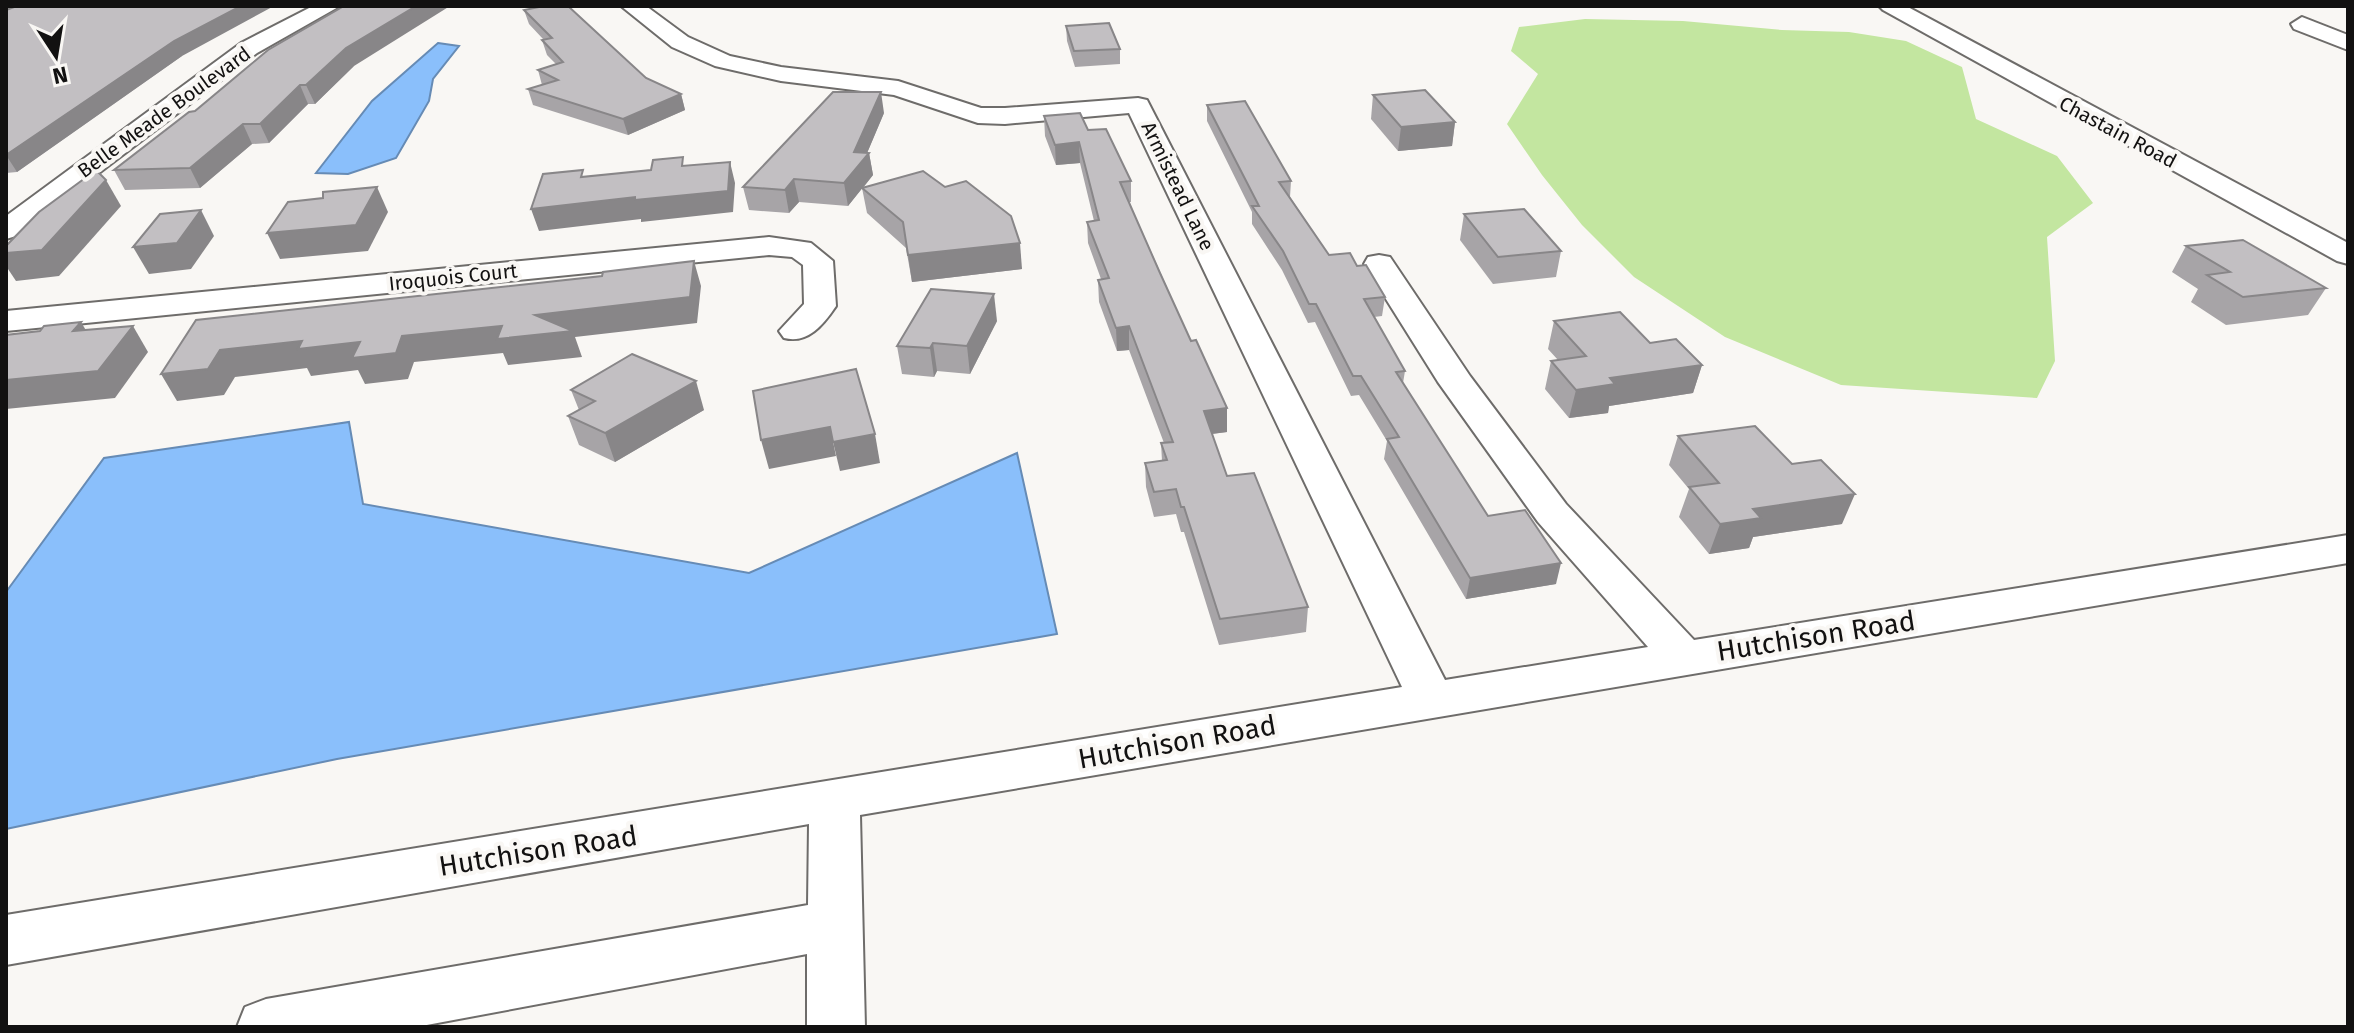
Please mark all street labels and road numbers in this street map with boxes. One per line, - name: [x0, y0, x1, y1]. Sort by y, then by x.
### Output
- street label: Belle Meade Boulevard: [73, 41, 255, 183]
- street label: Chastain Road: [2055, 91, 2181, 173]
- street label: Armistead Lane: [1136, 118, 1220, 254]
- street label: Iroquois Court: [387, 258, 519, 296]
- street label: Hutchison Road: [1714, 604, 1918, 668]
- street label: Hutchison Road: [1075, 708, 1279, 776]
- street label: Hutchison Road: [436, 819, 640, 883]

